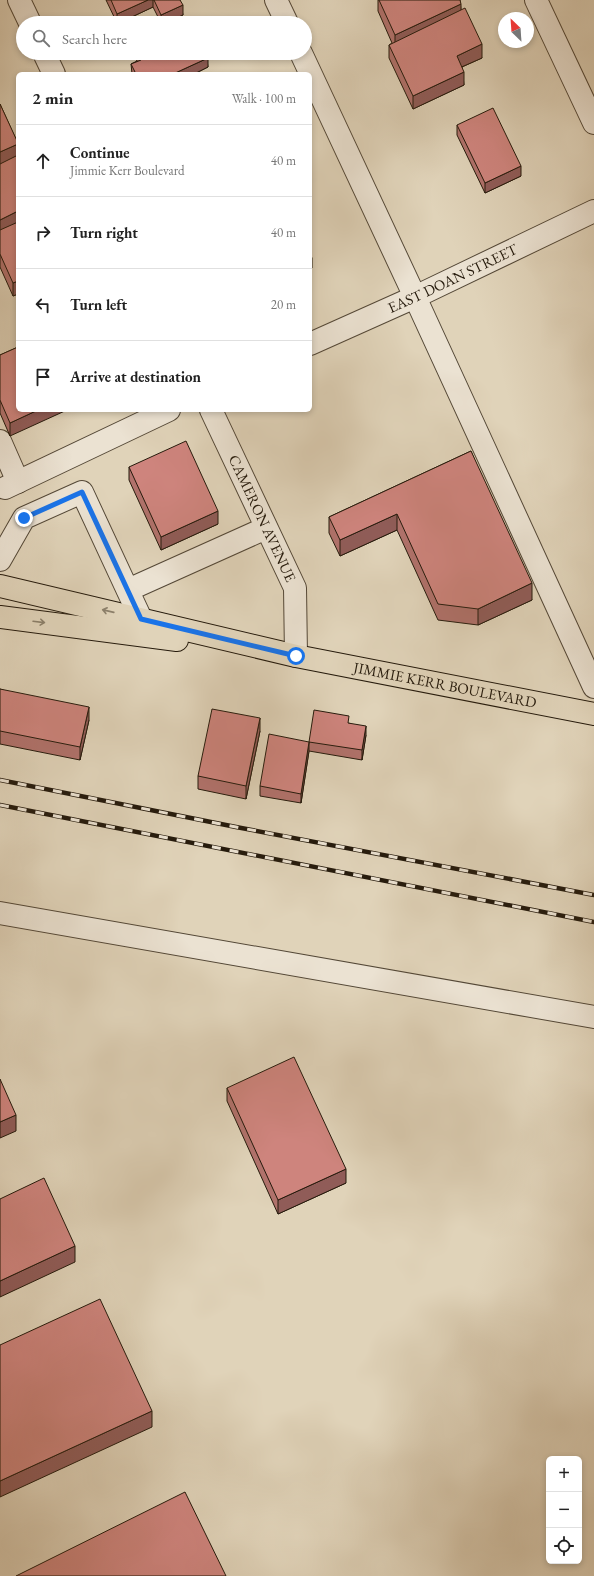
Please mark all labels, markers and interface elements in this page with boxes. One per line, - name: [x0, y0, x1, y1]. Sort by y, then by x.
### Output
- north arrow: [498, 12, 534, 48]
- search box: [16, 16, 312, 60]
- icon: search: [30, 27, 52, 49]
- text: Search here: [62, 29, 127, 48]
- text: 2 min: [32, 87, 73, 109]
- text: Walk · 100 m: [232, 90, 296, 107]
- text: Continue: [70, 143, 130, 162]
- icon: ahead: [32, 150, 54, 172]
- text: 40 m: [271, 152, 296, 169]
- text: Jimmie Kerr Boulevard: [70, 162, 185, 179]
- icon: right: [32, 222, 54, 244]
- text: Turn right: [70, 223, 138, 242]
- text: 40 m: [271, 224, 296, 241]
- street label: EAST DOAN STREET: [385, 239, 521, 317]
- icon: left: [32, 294, 54, 316]
- text: Turn left: [70, 295, 127, 314]
- text: 20 m: [271, 296, 296, 313]
- icon: arrive: [32, 366, 54, 388]
- text: Arrive at destination: [70, 367, 201, 386]
- street label: CAMERON AVENUE: [225, 452, 301, 585]
- route end: [15, 509, 33, 527]
- one-way arrow: [102, 607, 115, 615]
- one-way arrow: [32, 618, 45, 626]
- route start: [287, 647, 305, 665]
- street label: JIMMIE KERR BOULEVARD: [350, 657, 538, 712]
- map controls: [546, 1456, 582, 1564]
- button: +: [546, 1456, 582, 1492]
- button: −: [546, 1492, 582, 1528]
- button: locate: [546, 1528, 582, 1564]

